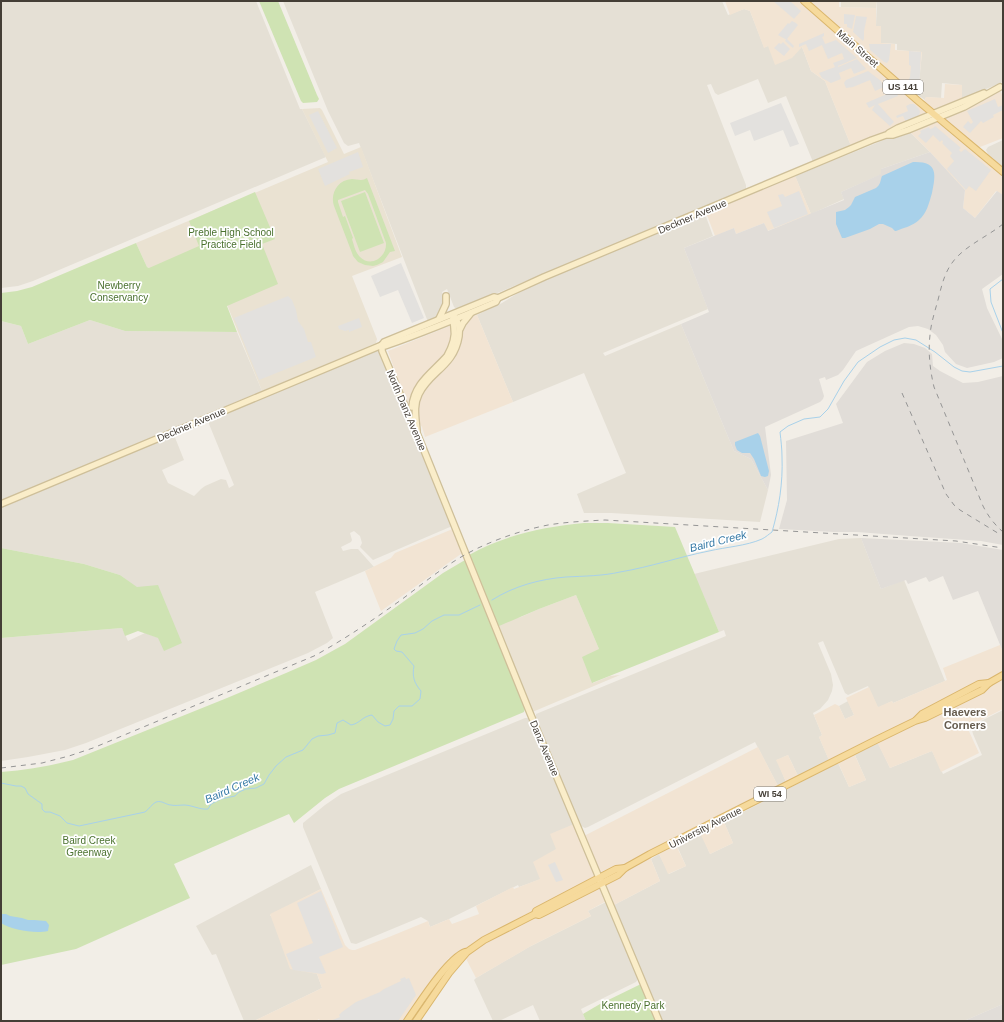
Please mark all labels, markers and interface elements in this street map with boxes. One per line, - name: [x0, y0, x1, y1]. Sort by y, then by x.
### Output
- street label: Main Street: [835, 27, 881, 69]
- road number: US 141: [883, 80, 923, 94]
- street label: Deckner Avenue: [656, 197, 728, 236]
- park label: Preble High School Practice Field: [188, 227, 274, 250]
- park label: Newberry Conservancy: [90, 280, 148, 303]
- street label: North Danz Avenue: [385, 368, 429, 453]
- street label: Deckner Avenue: [155, 405, 227, 444]
- water label: Baird Creek: [688, 528, 748, 554]
- district label: Haevers Corners: [944, 706, 986, 731]
- street label: Danz Avenue: [528, 719, 561, 778]
- water label: Baird Creek: [203, 771, 261, 805]
- road number: WI 54: [754, 787, 786, 801]
- street label: University Avenue: [667, 804, 744, 850]
- park label: Baird Creek Greenway: [63, 835, 116, 858]
- park label: Kennedy Park: [602, 1000, 665, 1011]

